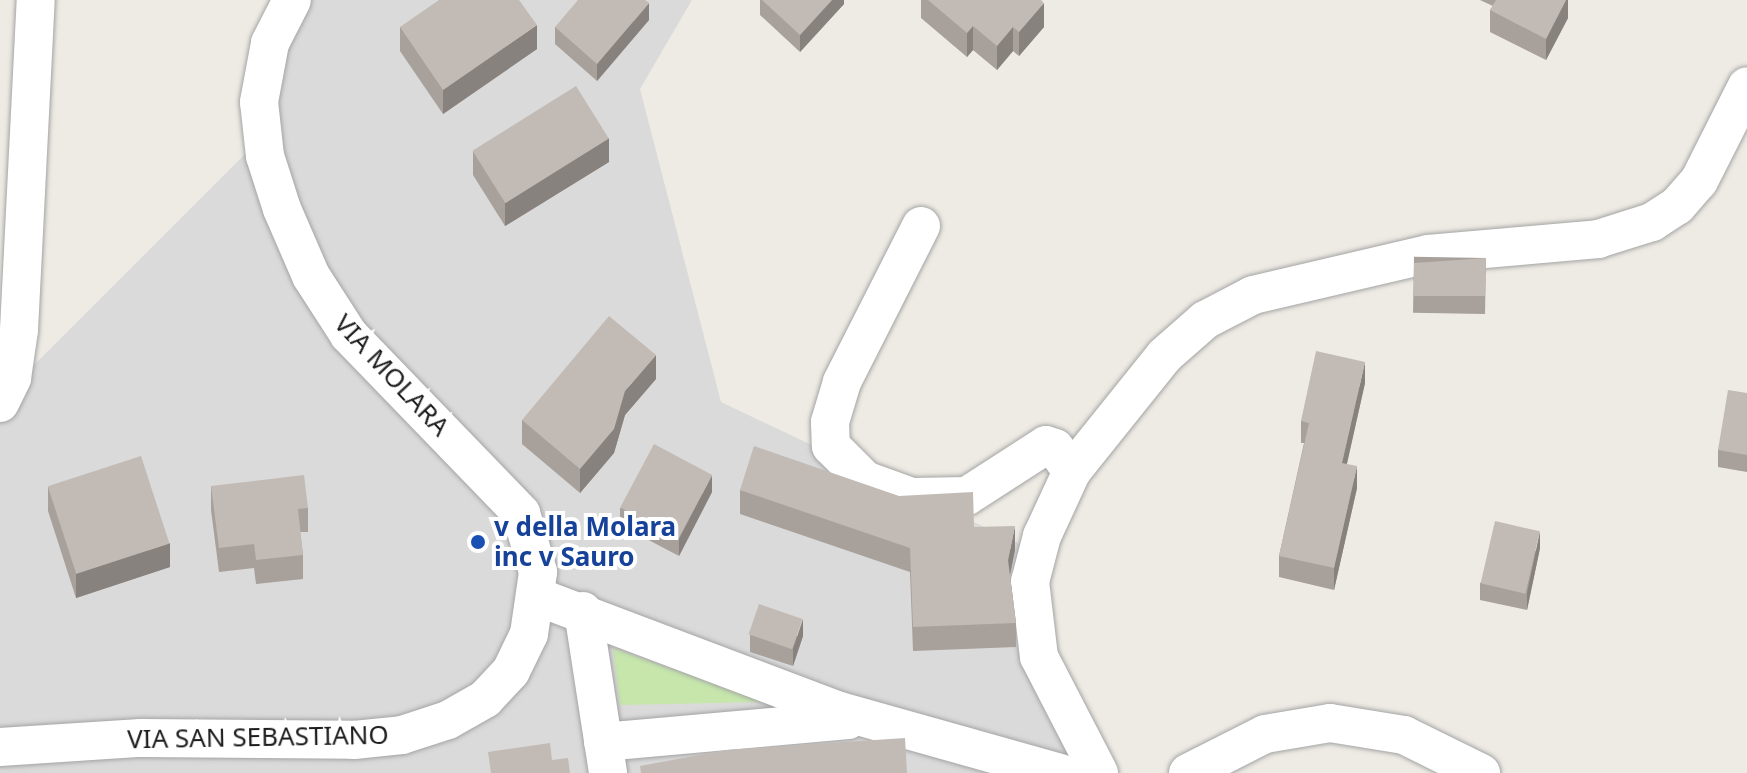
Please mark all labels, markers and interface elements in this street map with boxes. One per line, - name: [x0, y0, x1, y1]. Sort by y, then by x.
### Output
- street label: VIA MOLARA: [328, 308, 456, 442]
- place label: v della Molara inc v Sauro: [494, 511, 676, 572]
- marker: v della Molara inc v Sauro: [469, 533, 487, 551]
- street label: VIA SAN SEBASTIANO: [127, 719, 389, 755]

